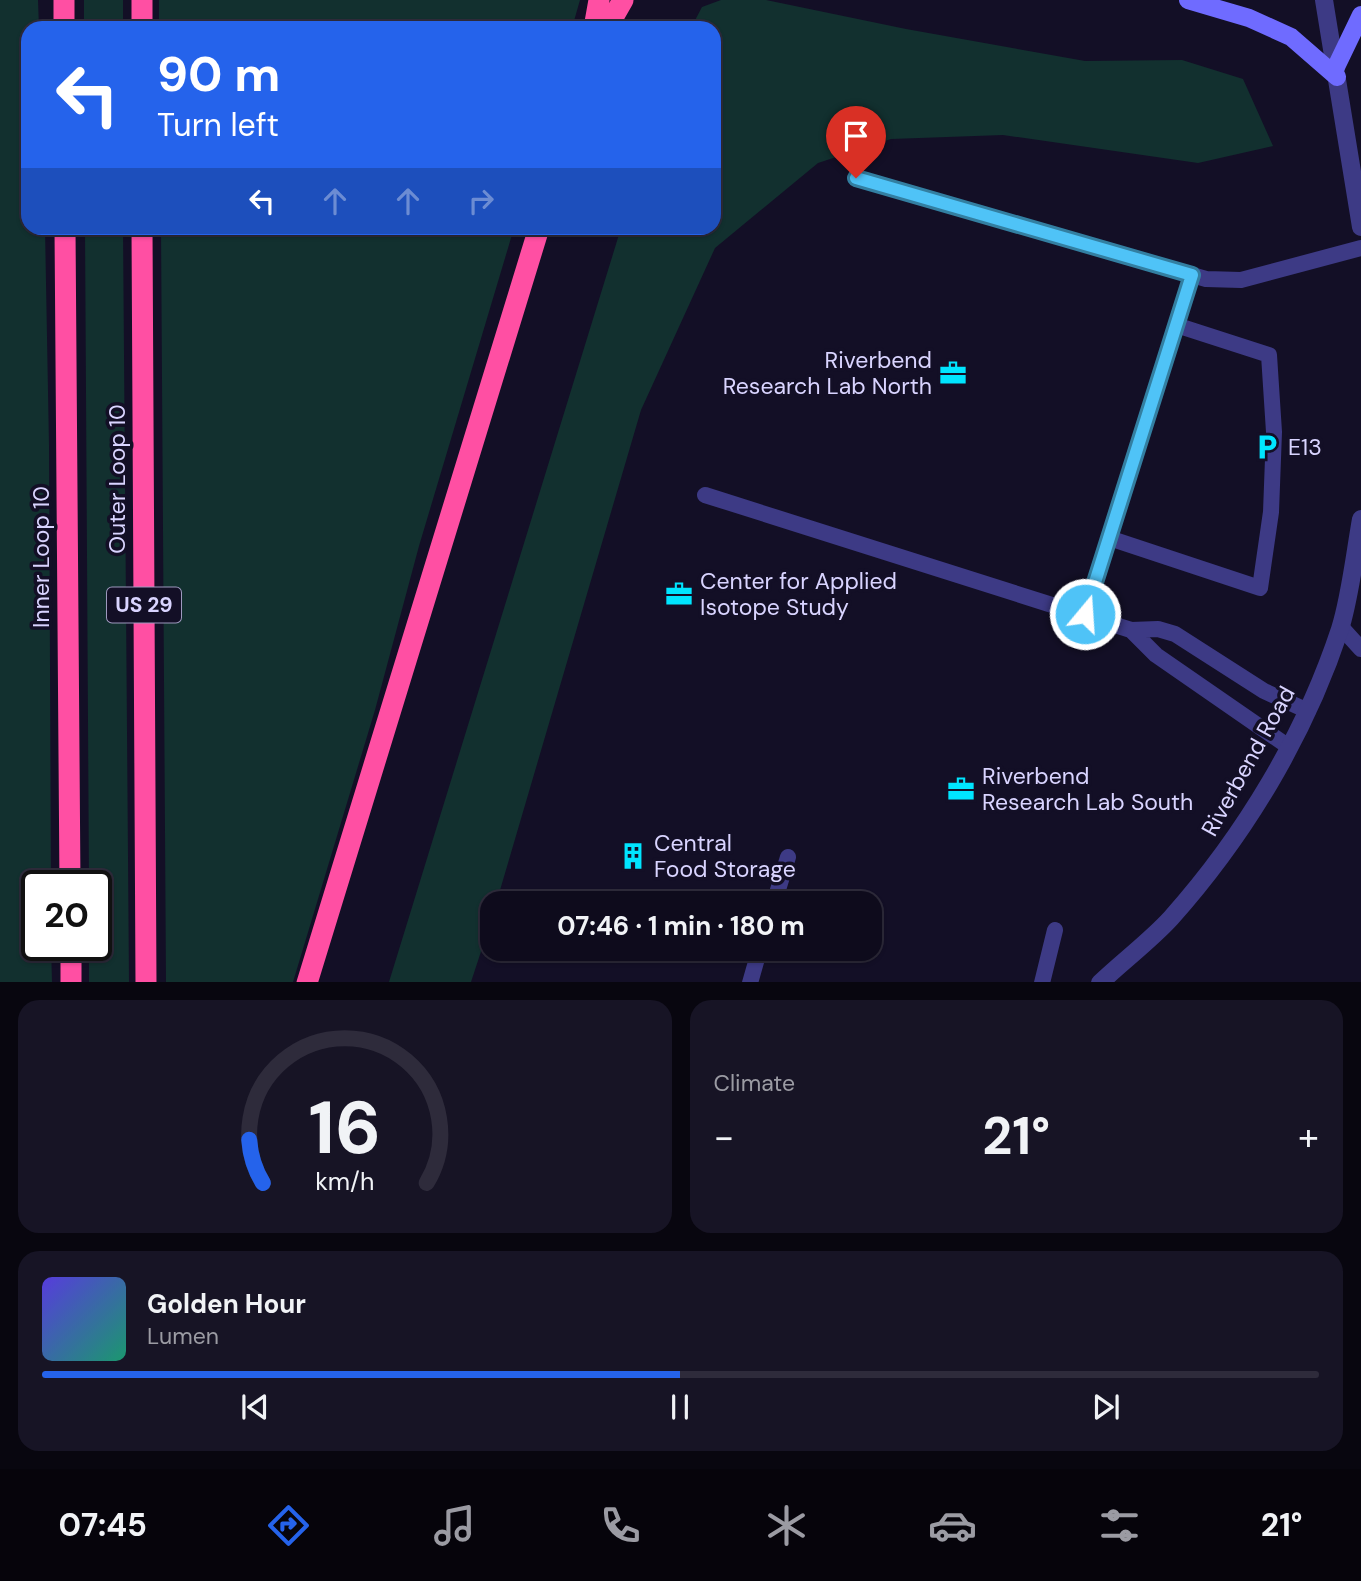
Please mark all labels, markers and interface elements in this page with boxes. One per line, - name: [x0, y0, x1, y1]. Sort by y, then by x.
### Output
- text: 90 m: [157, 42, 280, 106]
- icon: left: [42, 49, 133, 140]
- text: Turn left: [157, 104, 279, 146]
- pin: [826, 106, 886, 178]
- icon: arrive: [837, 117, 875, 155]
- icon: left: [243, 182, 281, 220]
- icon: ahead: [316, 182, 354, 220]
- icon: ahead: [389, 182, 427, 220]
- icon: right: [462, 182, 500, 220]
- place label: Riverbend Research Lab North: [723, 345, 932, 401]
- office icon: Riverbend Research Lab North: [938, 358, 968, 388]
- street label: Outer Loop 10: [102, 404, 132, 554]
- parking icon: E13: [1252, 432, 1282, 462]
- place label: E13: [1288, 432, 1322, 462]
- street label: Inner Loop 10: [26, 486, 56, 628]
- place label: Center for Applied Isotope Study: [700, 566, 897, 622]
- position arrow: [1048, 577, 1122, 651]
- office icon: Center for Applied Isotope Study: [664, 579, 694, 609]
- road number: US 29: [107, 588, 181, 622]
- street label: Riverbend Road: [1194, 681, 1302, 841]
- place label: Riverbend Research Lab South: [982, 761, 1193, 817]
- office icon: Riverbend Research Lab South: [946, 774, 976, 804]
- place label: Central Food Storage: [654, 828, 796, 884]
- building icon: Central Food Storage: [618, 841, 648, 871]
- speed limit sign: 20: [21, 870, 112, 961]
- text: 07:46 · 1 min · 180 m: [557, 909, 805, 943]
- text: Climate: [714, 1068, 795, 1098]
- text: 16: [308, 1081, 381, 1176]
- text: 21°: [982, 1102, 1050, 1170]
- text: −: [714, 1112, 734, 1162]
- text: +: [1298, 1112, 1319, 1162]
- text: km/h: [315, 1164, 374, 1197]
- text: Golden Hour: [147, 1287, 306, 1321]
- text: Lumen: [147, 1321, 219, 1351]
- icon: previous: [236, 1388, 274, 1426]
- icon: pause: [661, 1388, 699, 1426]
- icon: next: [1087, 1388, 1125, 1426]
- icon: directions: [264, 1501, 313, 1550]
- icon: music: [430, 1501, 479, 1550]
- icon: phone: [596, 1501, 645, 1550]
- icon: climate: [762, 1501, 811, 1550]
- icon: car: [928, 1501, 977, 1550]
- icon: filters: [1095, 1501, 1144, 1550]
- text: 07:45: [59, 1504, 147, 1546]
- text: 21°: [1261, 1504, 1302, 1546]

